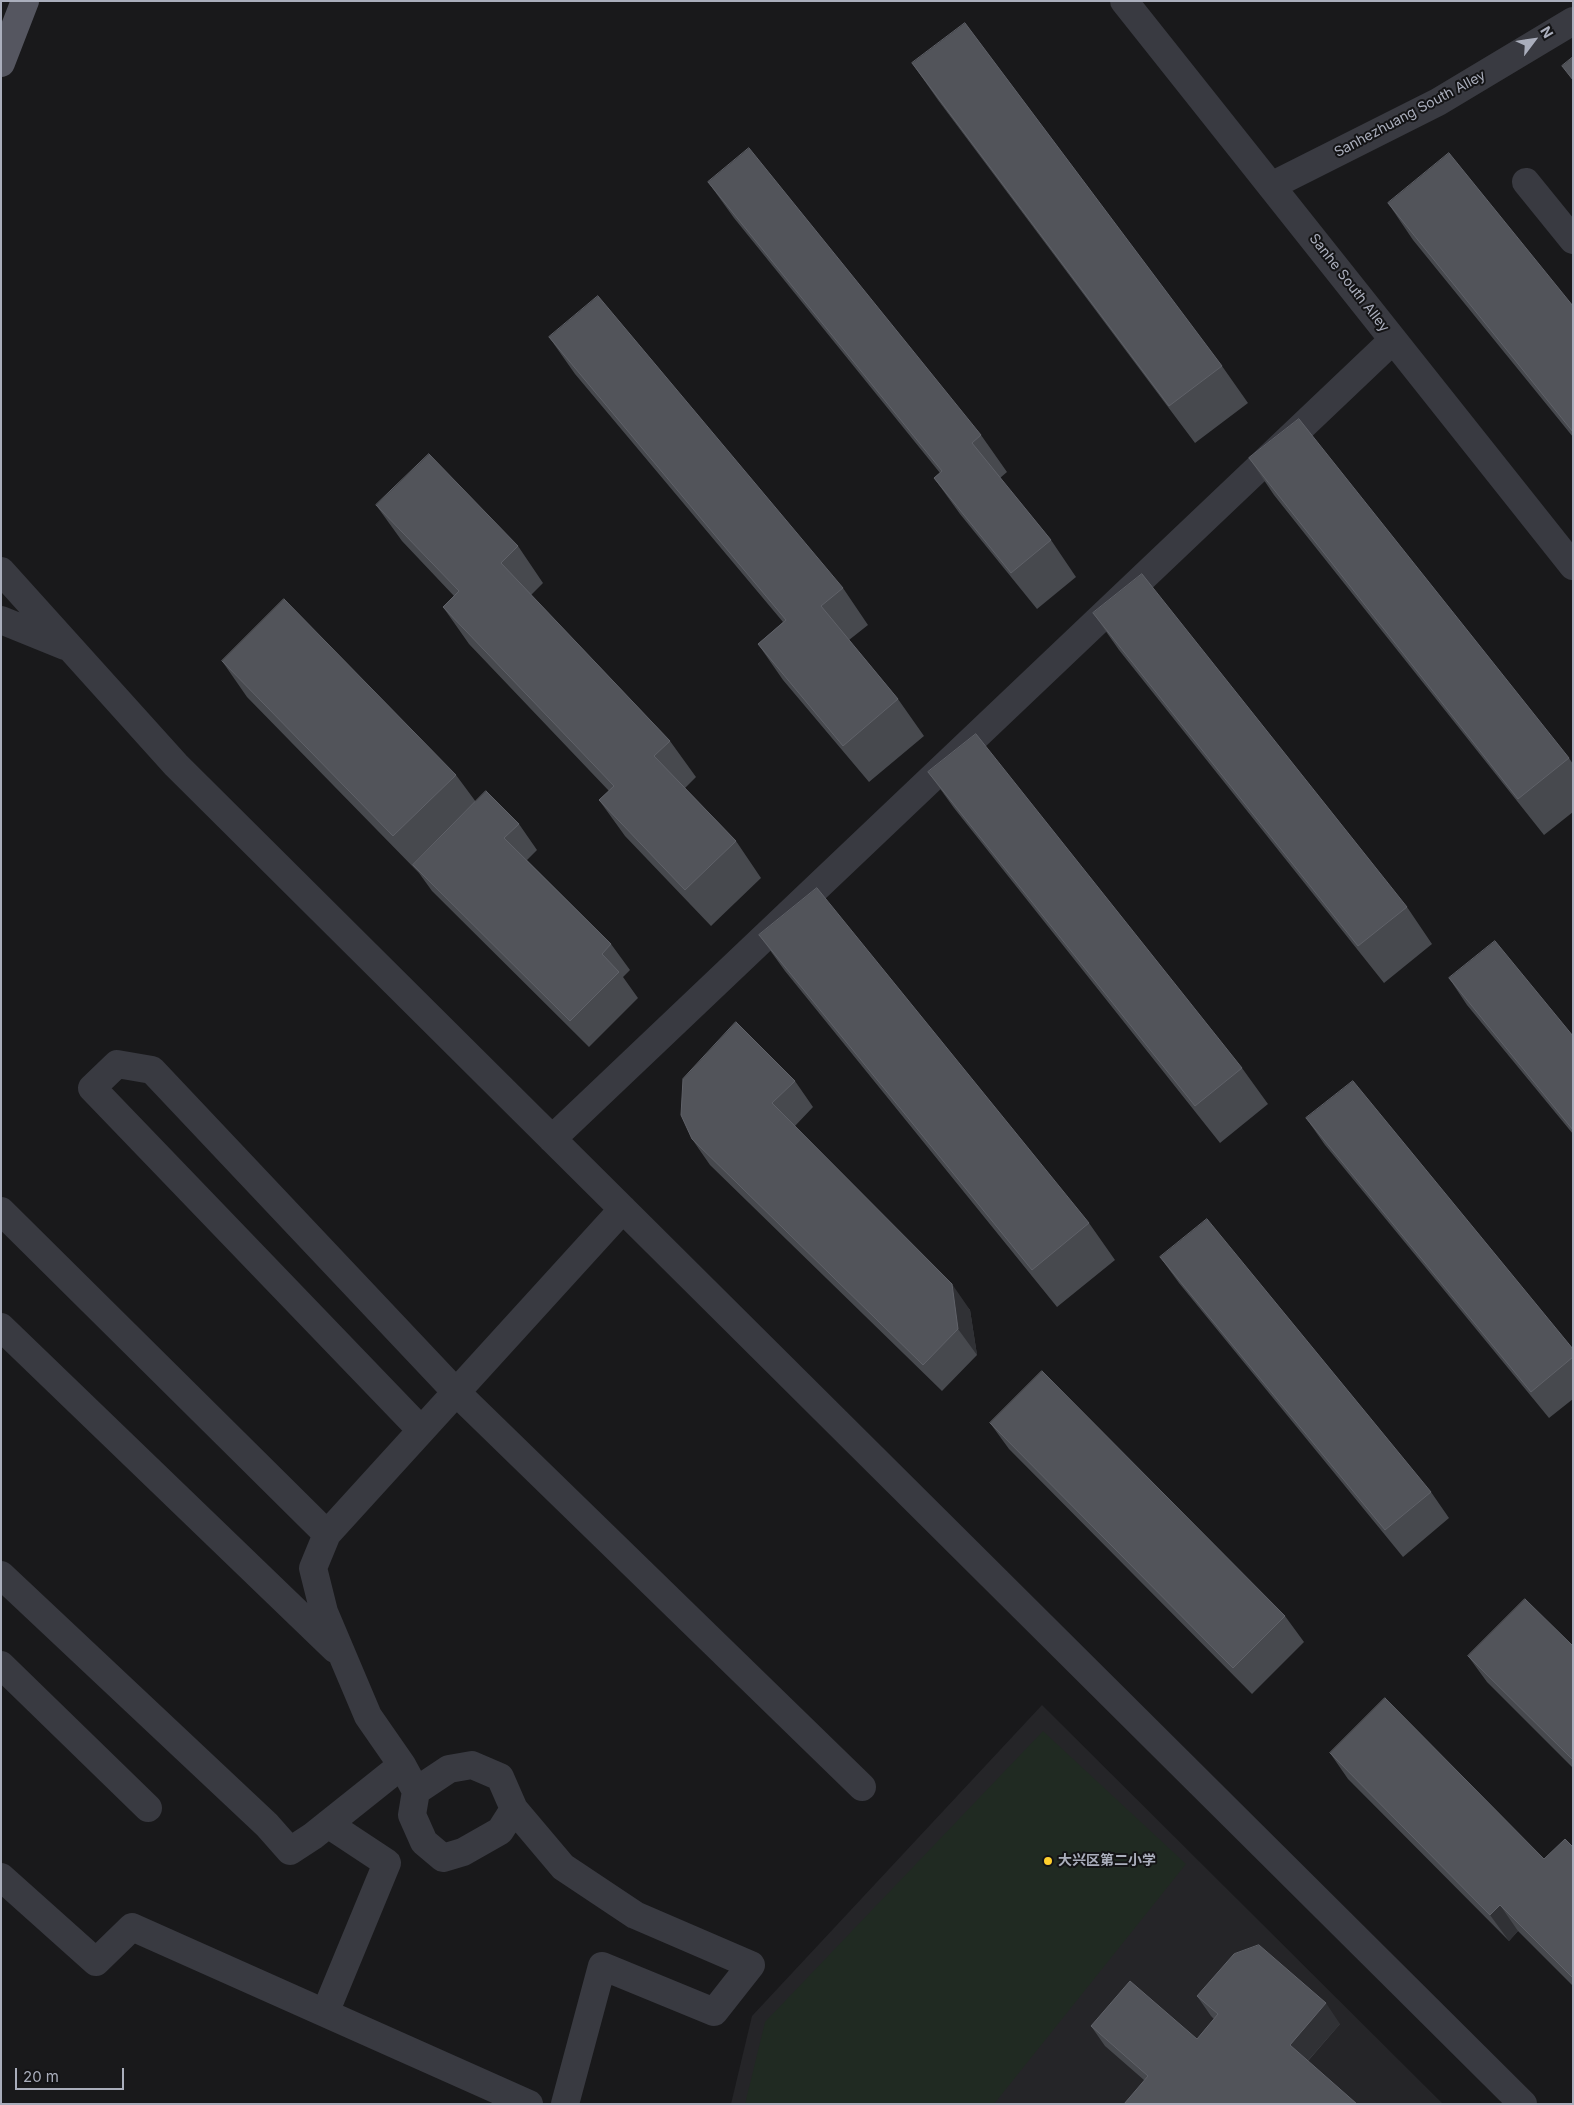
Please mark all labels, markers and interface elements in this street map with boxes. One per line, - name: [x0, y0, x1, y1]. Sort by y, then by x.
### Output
- north arrow: [1509, 15, 1559, 65]
- text: N: [1537, 23, 1557, 41]
- street label: Sanhezhuang South Alley: [1331, 67, 1489, 161]
- street label: Sanhe South Alley: [1305, 230, 1393, 336]
- place label: 大兴区第二小学: [1058, 1853, 1156, 1869]
- marker: 大兴区第二小学: [1042, 1855, 1054, 1867]
- scale bar: [18, 2058, 126, 2090]
- text: 20 m: [23, 2067, 59, 2086]

